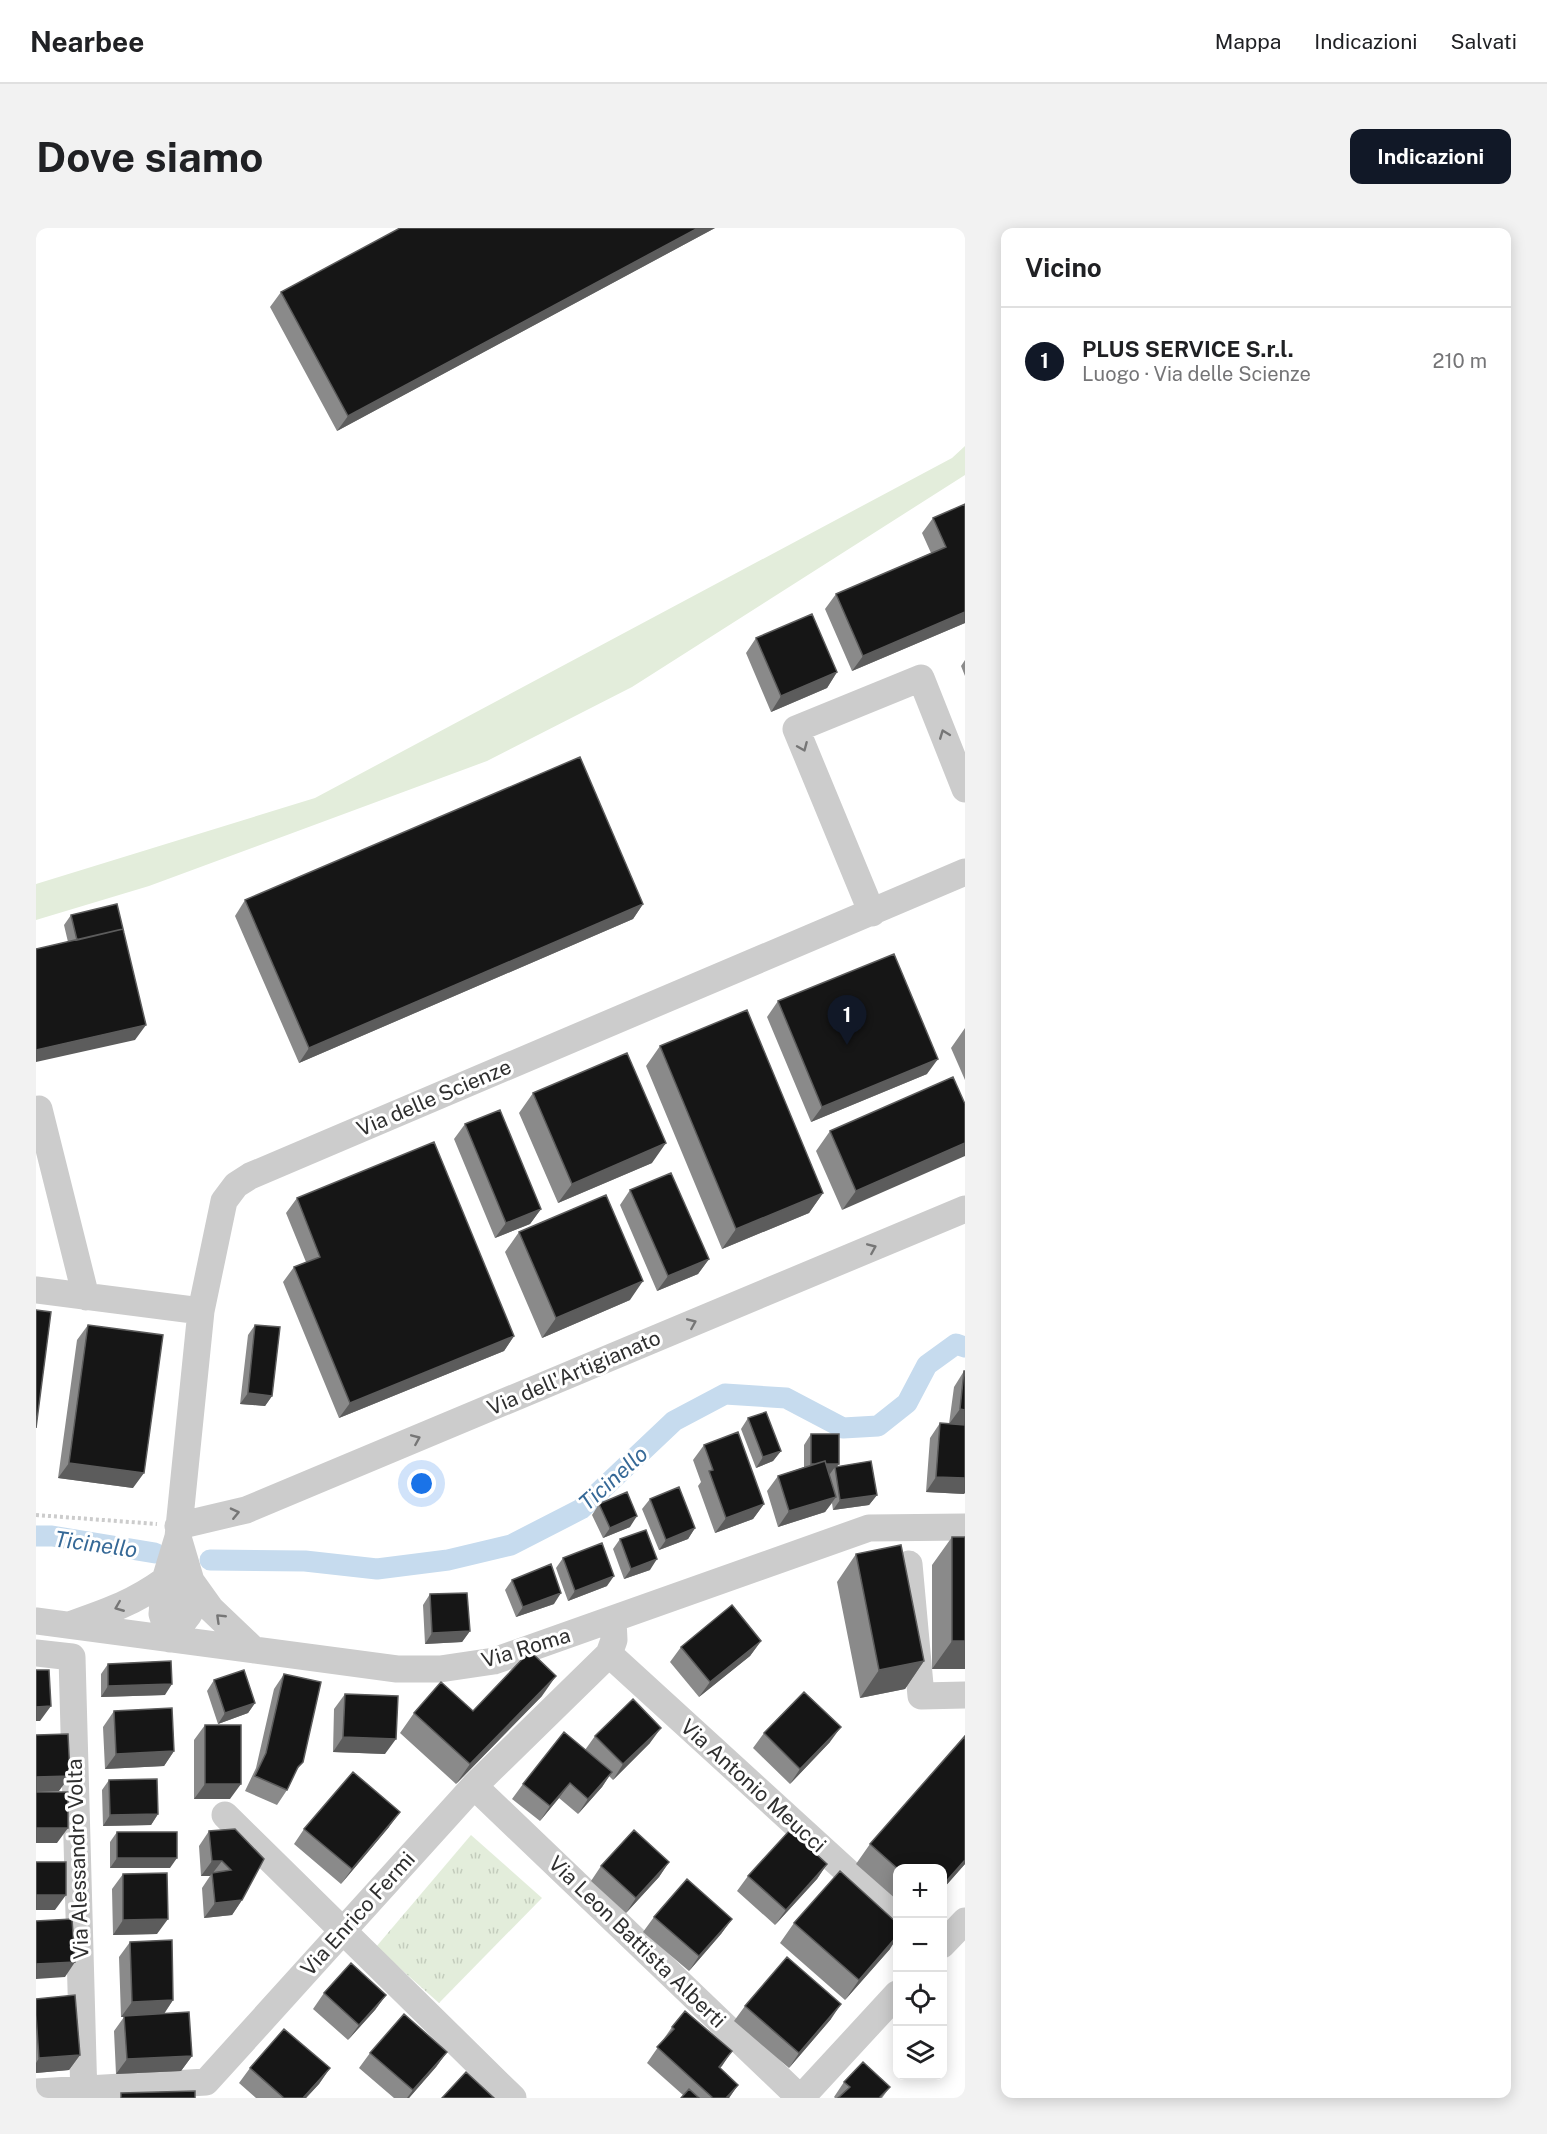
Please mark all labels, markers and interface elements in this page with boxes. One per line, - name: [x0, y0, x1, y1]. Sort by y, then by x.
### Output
- text: Nearbee: [30, 25, 144, 58]
- text: Mappa: [1215, 29, 1281, 54]
- text: Indicazioni: [1314, 29, 1418, 54]
- text: Salvati: [1451, 29, 1517, 54]
- button: Indicazioni: [1350, 129, 1511, 184]
- text: Dove siamo: [36, 132, 263, 181]
- text: Vicino: [1025, 252, 1102, 283]
- text: PLUS SERVICE S.r.l.: [1082, 336, 1294, 362]
- text: 1: [1040, 349, 1049, 373]
- text: 210 m: [1433, 349, 1487, 373]
- text: Luogo · Via delle Scienze: [1082, 362, 1311, 386]
- one-way arrow: [938, 730, 951, 740]
- one-way arrow: [796, 741, 808, 752]
- pin: 1: [828, 996, 866, 1045]
- street label: Via delle Scienze: [353, 1054, 515, 1141]
- one-way arrow: [866, 1243, 877, 1255]
- one-way arrow: [686, 1318, 697, 1330]
- street label: Via dell'Artigianato: [483, 1325, 664, 1420]
- one-way arrow: [409, 1434, 420, 1446]
- water label: Ticinello: [573, 1440, 653, 1516]
- your location: [407, 1469, 436, 1498]
- one-way arrow: [230, 1507, 240, 1520]
- water label: Ticinello: [53, 1525, 139, 1563]
- one-way arrow: [114, 1600, 125, 1612]
- one-way arrow: [216, 1614, 227, 1625]
- street label: Via Roma: [478, 1622, 573, 1673]
- street label: Via Antonio Meucci: [676, 1714, 831, 1857]
- street label: Via Alessandro Volta: [62, 1758, 93, 1960]
- street label: Via Enrico Fermi: [295, 1847, 420, 1981]
- street label: Via Leon Battista Alberti: [544, 1850, 731, 2033]
- map controls: [893, 1864, 947, 2080]
- button: +: [893, 1864, 947, 1918]
- button: −: [893, 1918, 947, 1972]
- button: locate: [893, 1972, 947, 2026]
- button: layers: [893, 2026, 947, 2080]

